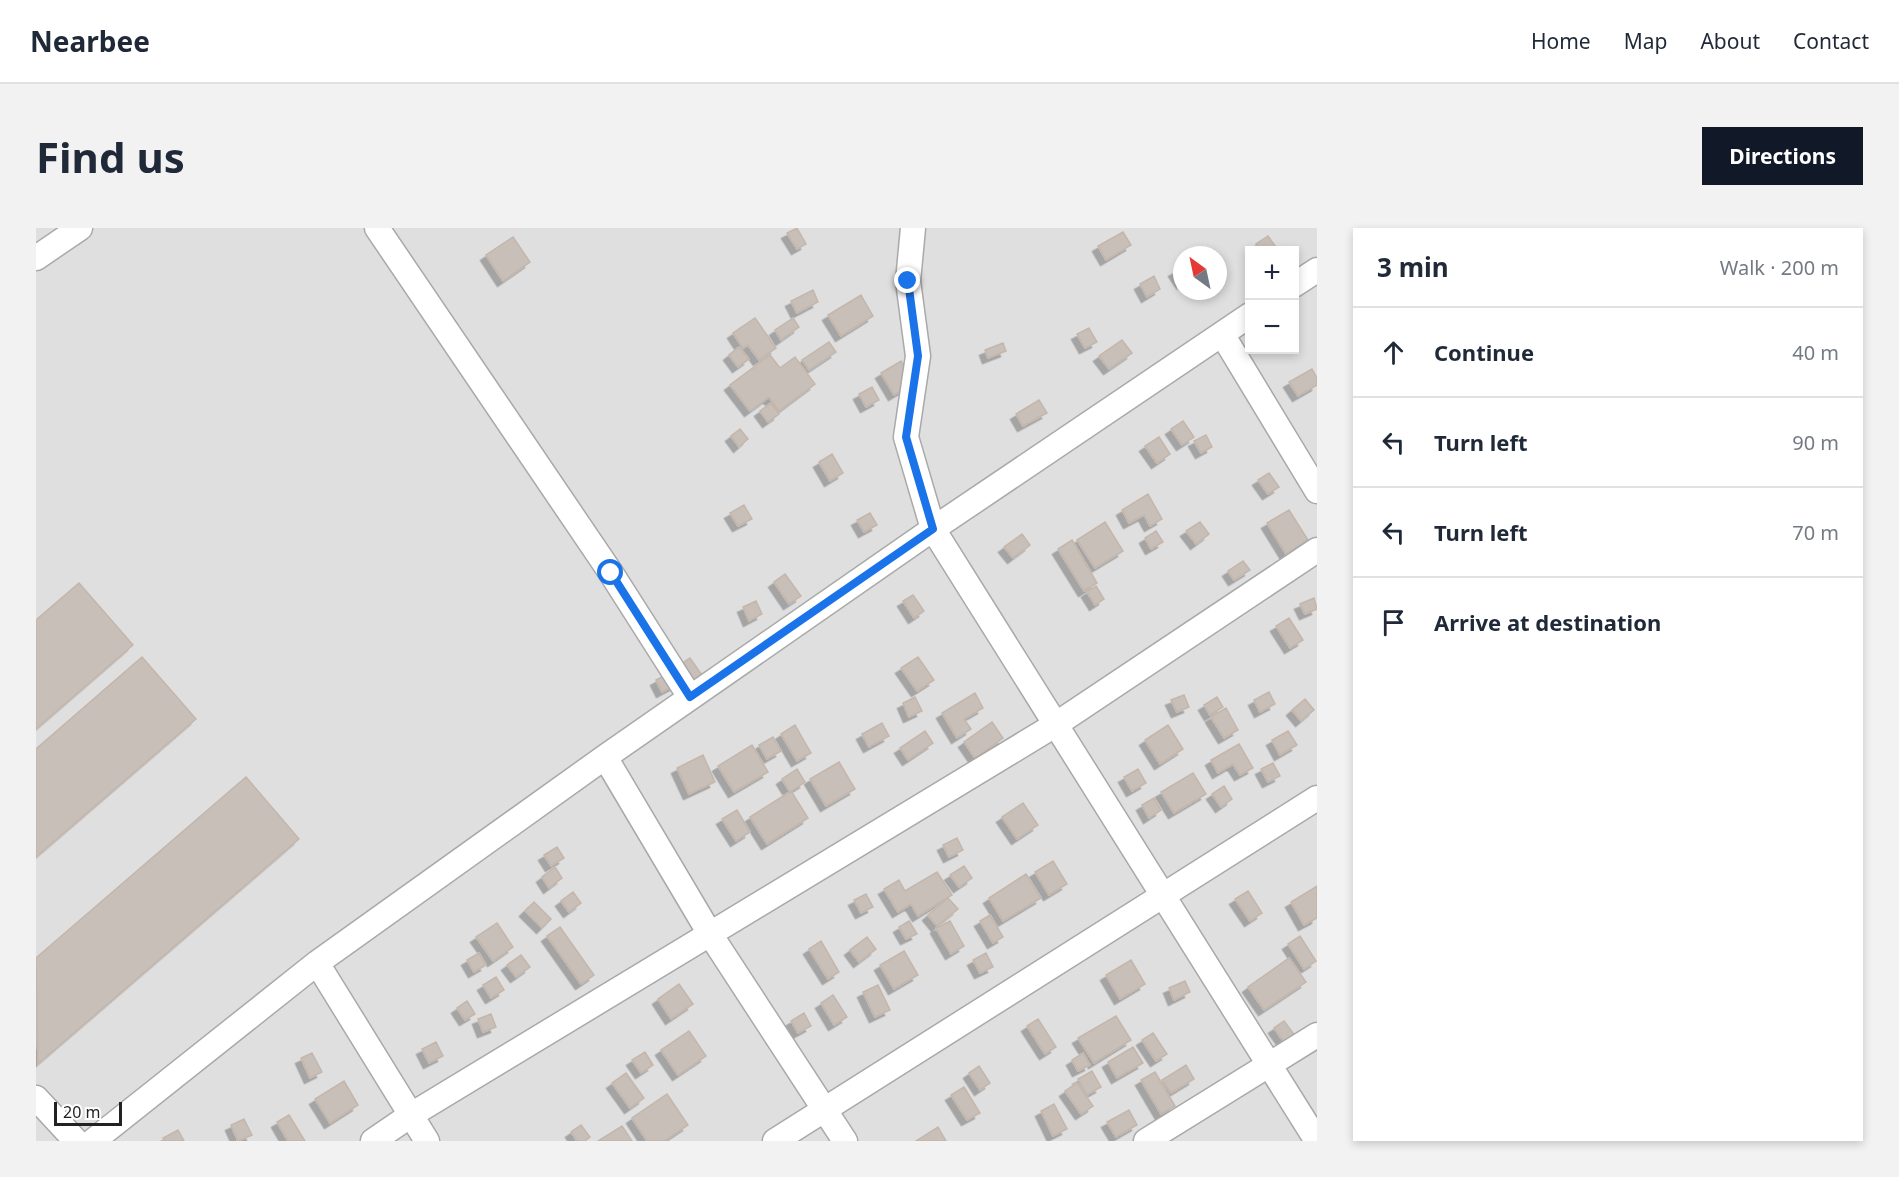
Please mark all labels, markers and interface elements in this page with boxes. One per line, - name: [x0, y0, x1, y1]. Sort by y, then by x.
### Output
- text: Nearbee: [30, 22, 150, 60]
- text: Home: [1531, 27, 1591, 55]
- text: Map: [1624, 27, 1667, 55]
- text: About: [1700, 27, 1760, 55]
- text: Contact: [1793, 27, 1869, 55]
- button: Directions: [1702, 127, 1863, 185]
- text: Find us: [36, 128, 185, 185]
- north arrow: [1173, 246, 1227, 300]
- map controls: [1245, 246, 1299, 354]
- button: +: [1245, 246, 1299, 300]
- text: 3 min: [1377, 249, 1449, 285]
- text: Walk · 200 m: [1720, 254, 1839, 281]
- route end: [894, 267, 920, 293]
- button: −: [1245, 300, 1299, 354]
- icon: ahead: [1377, 336, 1410, 369]
- text: Continue: [1434, 337, 1534, 367]
- text: 40 m: [1792, 339, 1839, 366]
- icon: left: [1377, 426, 1410, 459]
- text: Turn left: [1434, 427, 1528, 457]
- text: 90 m: [1792, 429, 1839, 456]
- icon: left: [1377, 516, 1410, 549]
- text: Turn left: [1434, 517, 1528, 547]
- text: 70 m: [1792, 519, 1839, 546]
- route start: [597, 559, 623, 585]
- icon: arrive: [1377, 606, 1410, 639]
- text: Arrive at destination: [1434, 607, 1661, 637]
- scale bar: [54, 1099, 122, 1126]
- text: 20 m: [63, 1101, 100, 1123]

